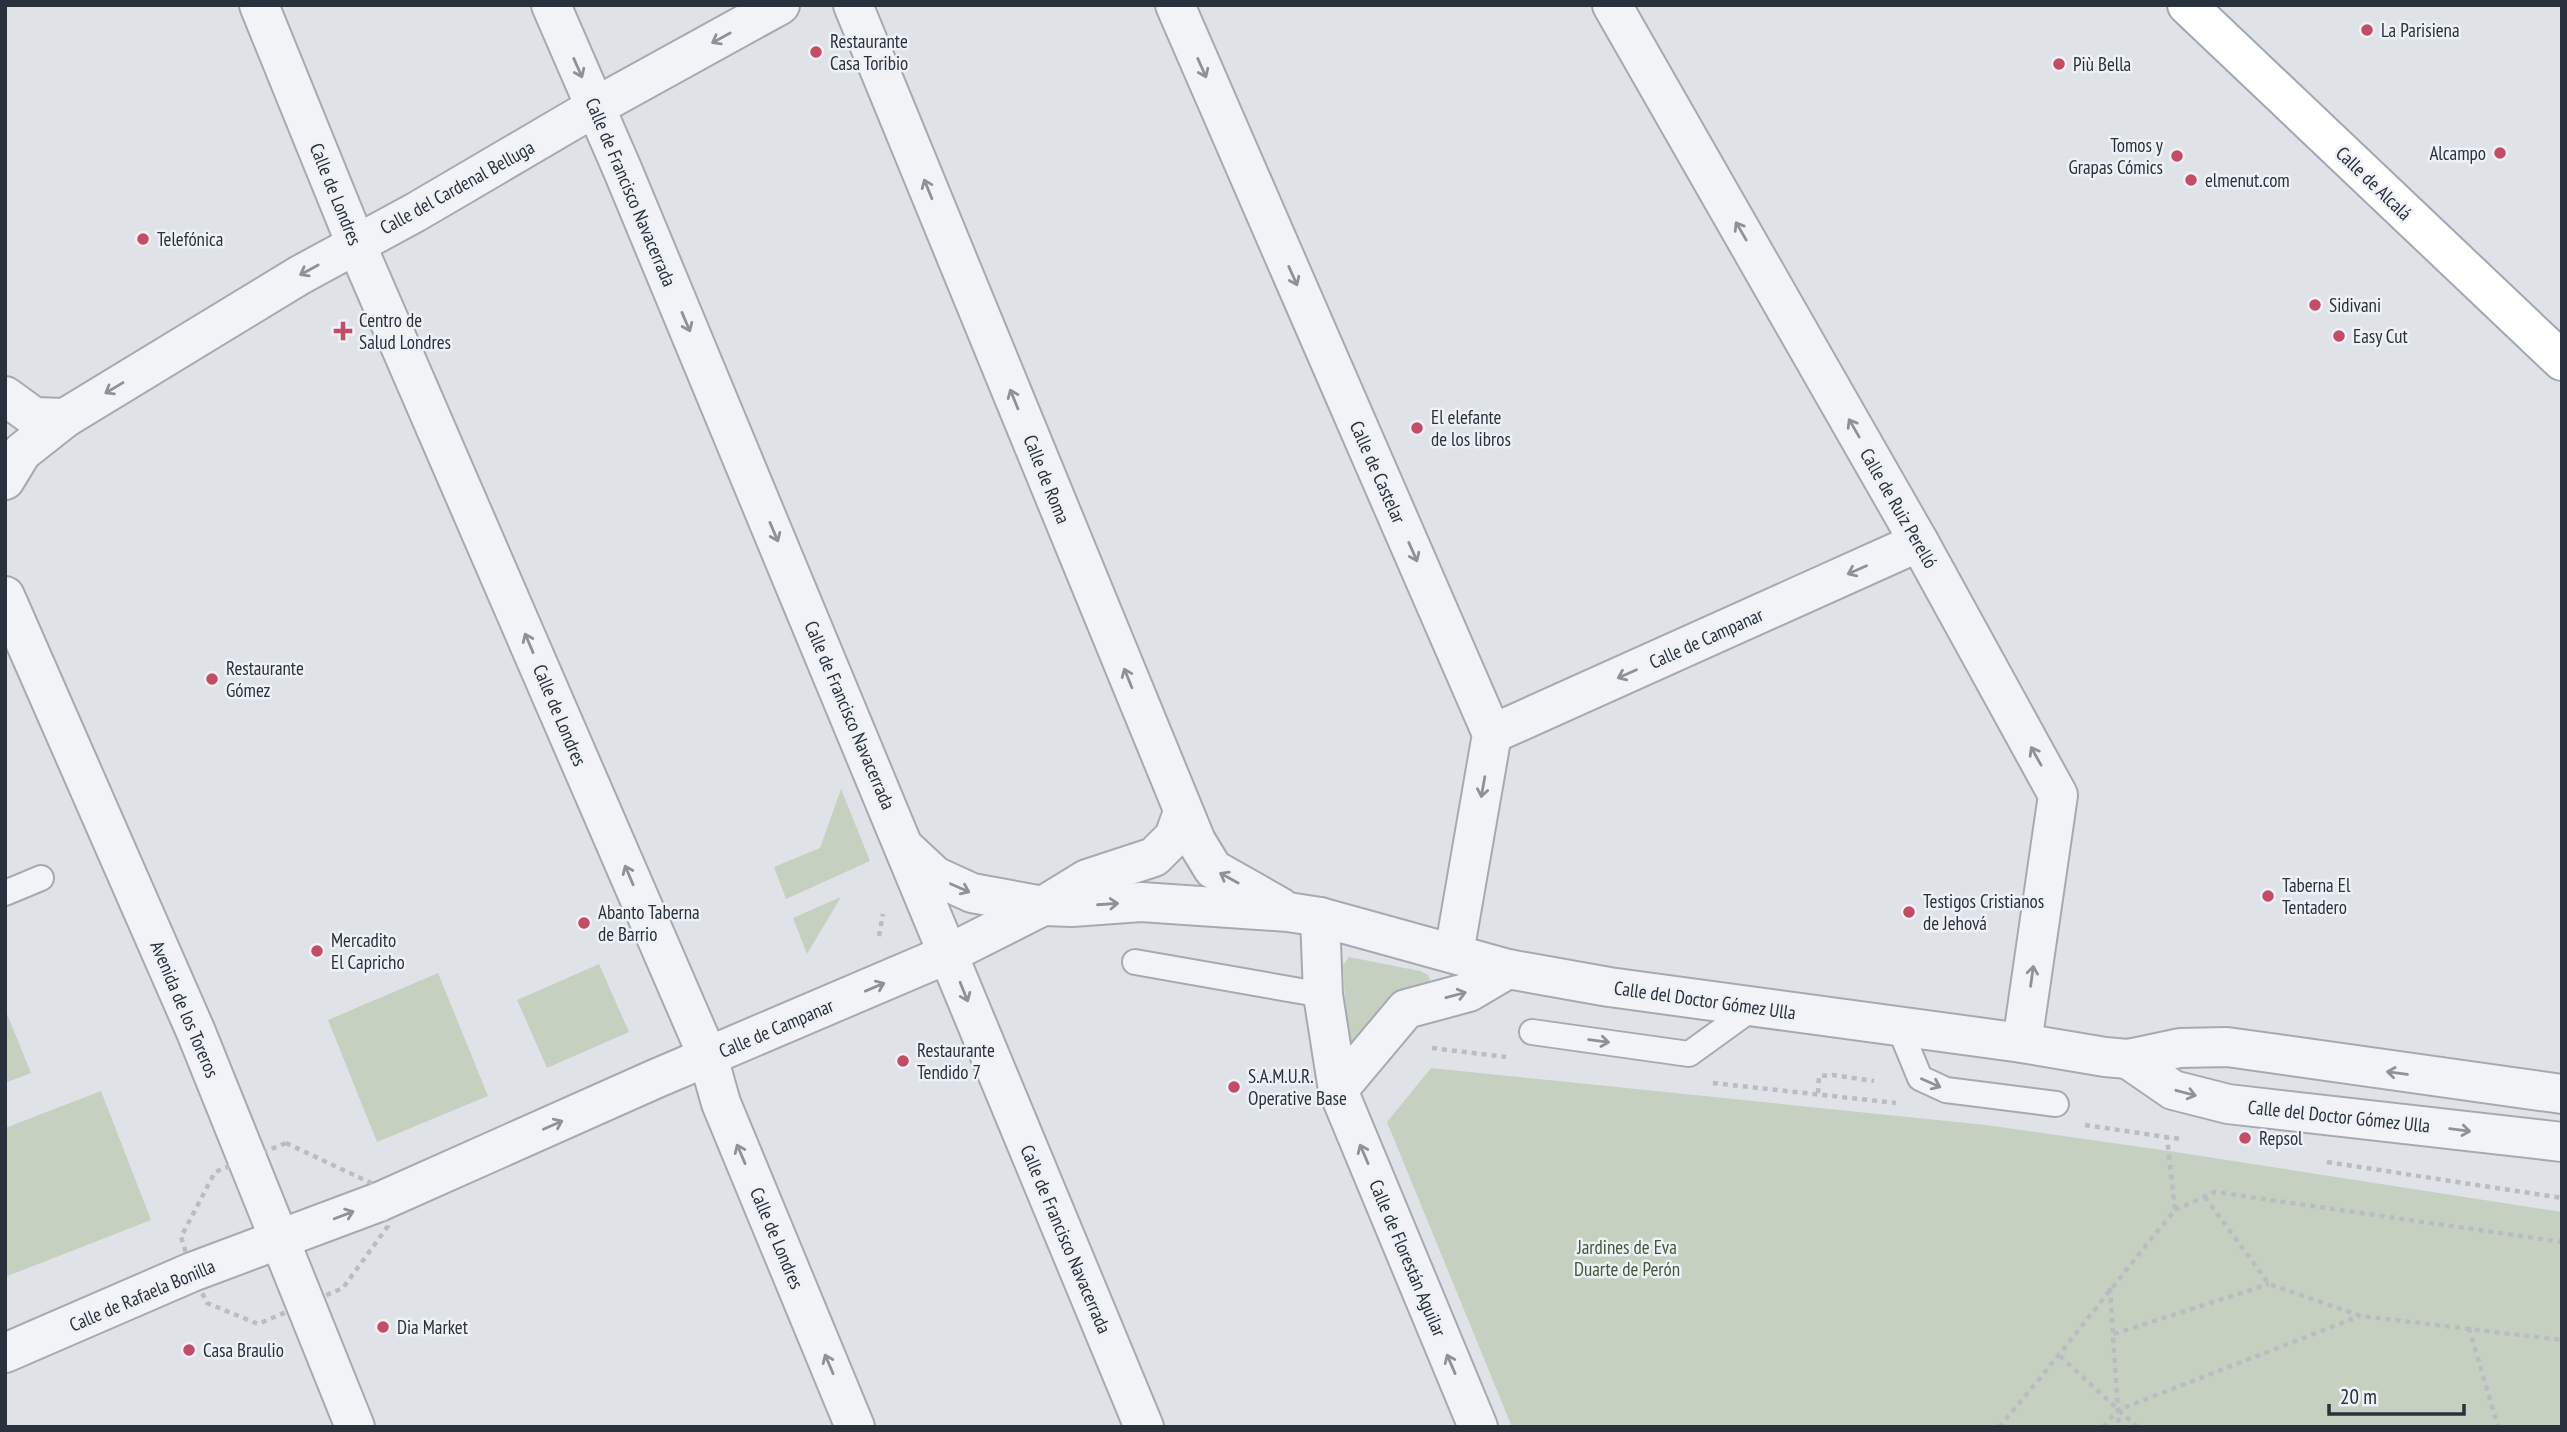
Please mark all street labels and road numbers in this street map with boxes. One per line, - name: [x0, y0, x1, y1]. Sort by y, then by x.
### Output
- street label: Calle de Francisco Navacerrada: [580, 94, 682, 290]
- street label: Calle del Cardenal Belluga: [376, 135, 538, 239]
- street label: Calle de Londres: [305, 139, 367, 249]
- street label: Calle de Alcalá: [2331, 141, 2417, 225]
- street label: Calle de Castelar: [1345, 417, 1412, 528]
- street label: Calle de Roma: [1018, 431, 1076, 527]
- street label: Calle de Ruiz Perelló: [1855, 444, 1943, 572]
- street label: Calle de Campanar: [1645, 602, 1767, 674]
- street label: Calle de Francisco Navacerrada: [799, 617, 901, 813]
- street label: Calle de Londres: [528, 661, 592, 769]
- street label: Avenida de los Toreros: [145, 937, 225, 1081]
- street label: Calle del Doctor Gómez Ulla: [1613, 975, 1797, 1025]
- street label: Calle de Campanar: [715, 993, 838, 1063]
- street label: Calle del Doctor Gómez Ulla: [2247, 1094, 2431, 1138]
- street label: Calle de Francisco Navacerrada: [1015, 1141, 1117, 1337]
- street label: Calle de Florestán Aguilar: [1364, 1176, 1452, 1341]
- street label: Calle de Londres: [745, 1184, 809, 1292]
- street label: Calle de Rafaela Bonilla: [65, 1253, 219, 1337]

